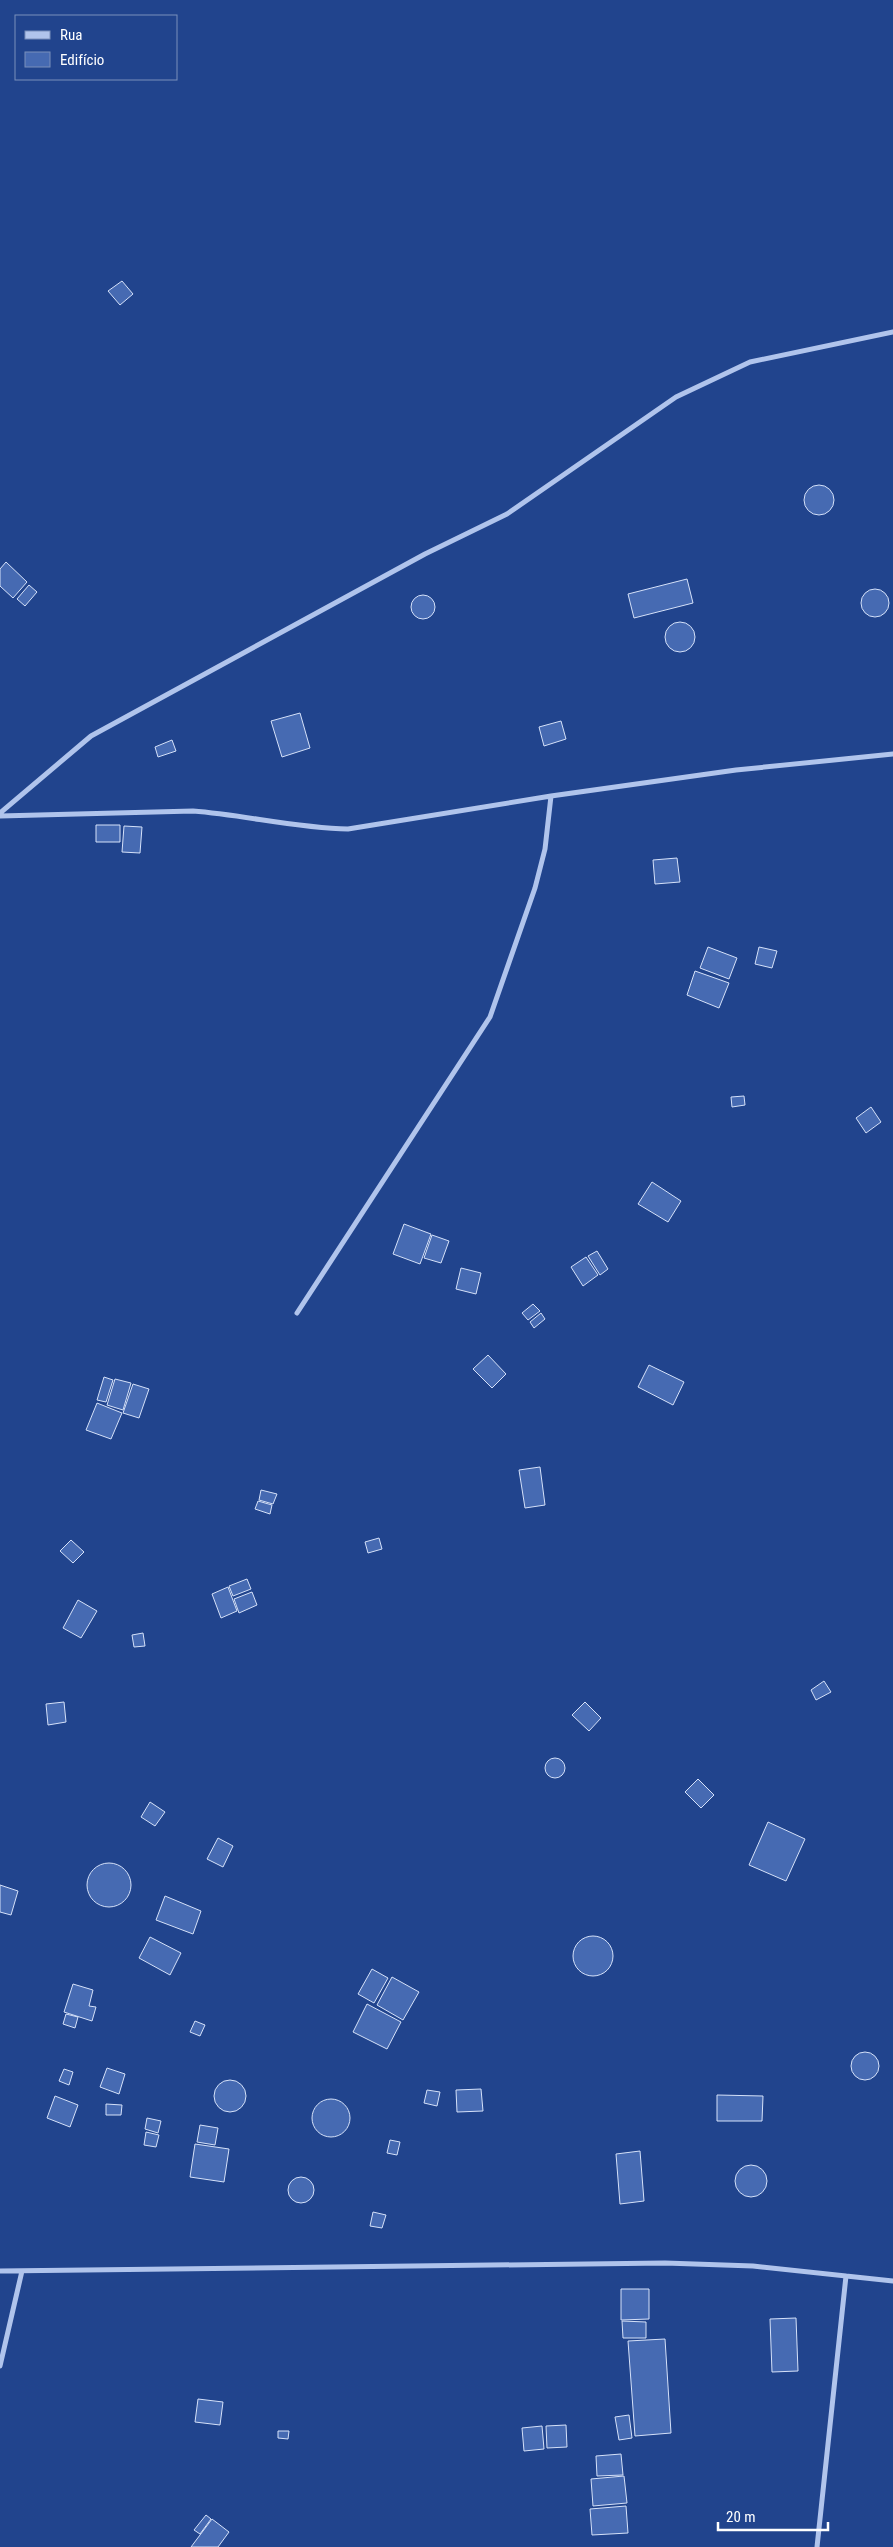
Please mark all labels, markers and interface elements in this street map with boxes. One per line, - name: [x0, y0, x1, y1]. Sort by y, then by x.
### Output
- legend: [15, 15, 178, 80]
- text: Rua: [60, 26, 82, 44]
- text: Edifício: [60, 51, 104, 69]
- scale bar: [718, 2500, 828, 2532]
- text: 20 m: [726, 2508, 756, 2526]

